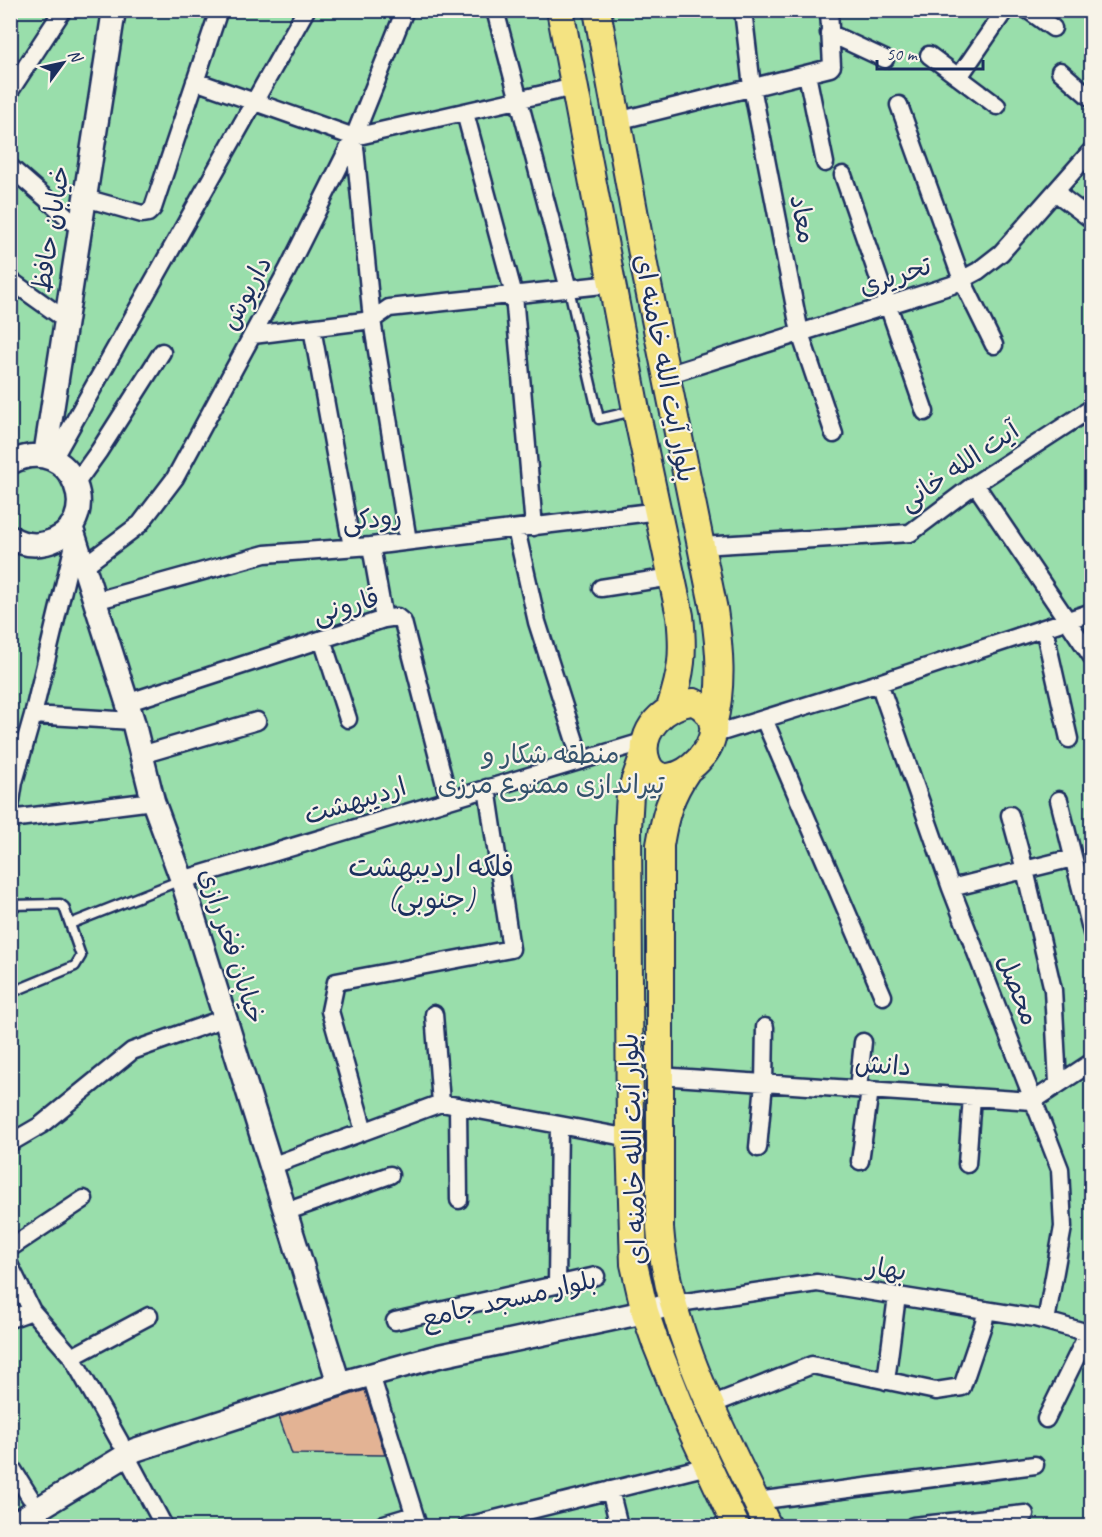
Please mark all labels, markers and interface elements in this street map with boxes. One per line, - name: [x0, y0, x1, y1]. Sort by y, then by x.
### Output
- north arrow: [33, 33, 93, 93]
- scale bar: [877, 33, 984, 71]
- text: 50 m: [886, 43, 919, 65]
- text: N: [64, 46, 88, 68]
- street label: خیابان حافظ: [25, 163, 77, 295]
- street label: معاد: [782, 192, 824, 246]
- street label: تحریری: [855, 249, 936, 303]
- street label: داریوش: [213, 250, 279, 336]
- street label: بلوار آیت الله خامنه ای: [627, 251, 703, 485]
- street label: آیت الله خانی: [893, 413, 1027, 518]
- street label: رودکی: [340, 499, 404, 539]
- street label: قارونی: [309, 581, 383, 631]
- park label: منطقه شکار و تیراندازی ممنوع مرزی: [437, 738, 665, 802]
- street label: اردیبهشت: [300, 770, 410, 832]
- district label: فلکه اردیبهشت (جنوبی): [348, 849, 514, 917]
- street label: خیابان فخر رازی: [191, 864, 273, 1028]
- street label: محصل: [989, 950, 1047, 1030]
- street label: بلوار آیت الله خامنه ای: [612, 1033, 654, 1265]
- street label: دانش: [854, 1047, 912, 1083]
- street label: بهار: [863, 1249, 909, 1288]
- street label: بلوار مسجد جامع: [418, 1263, 600, 1337]

